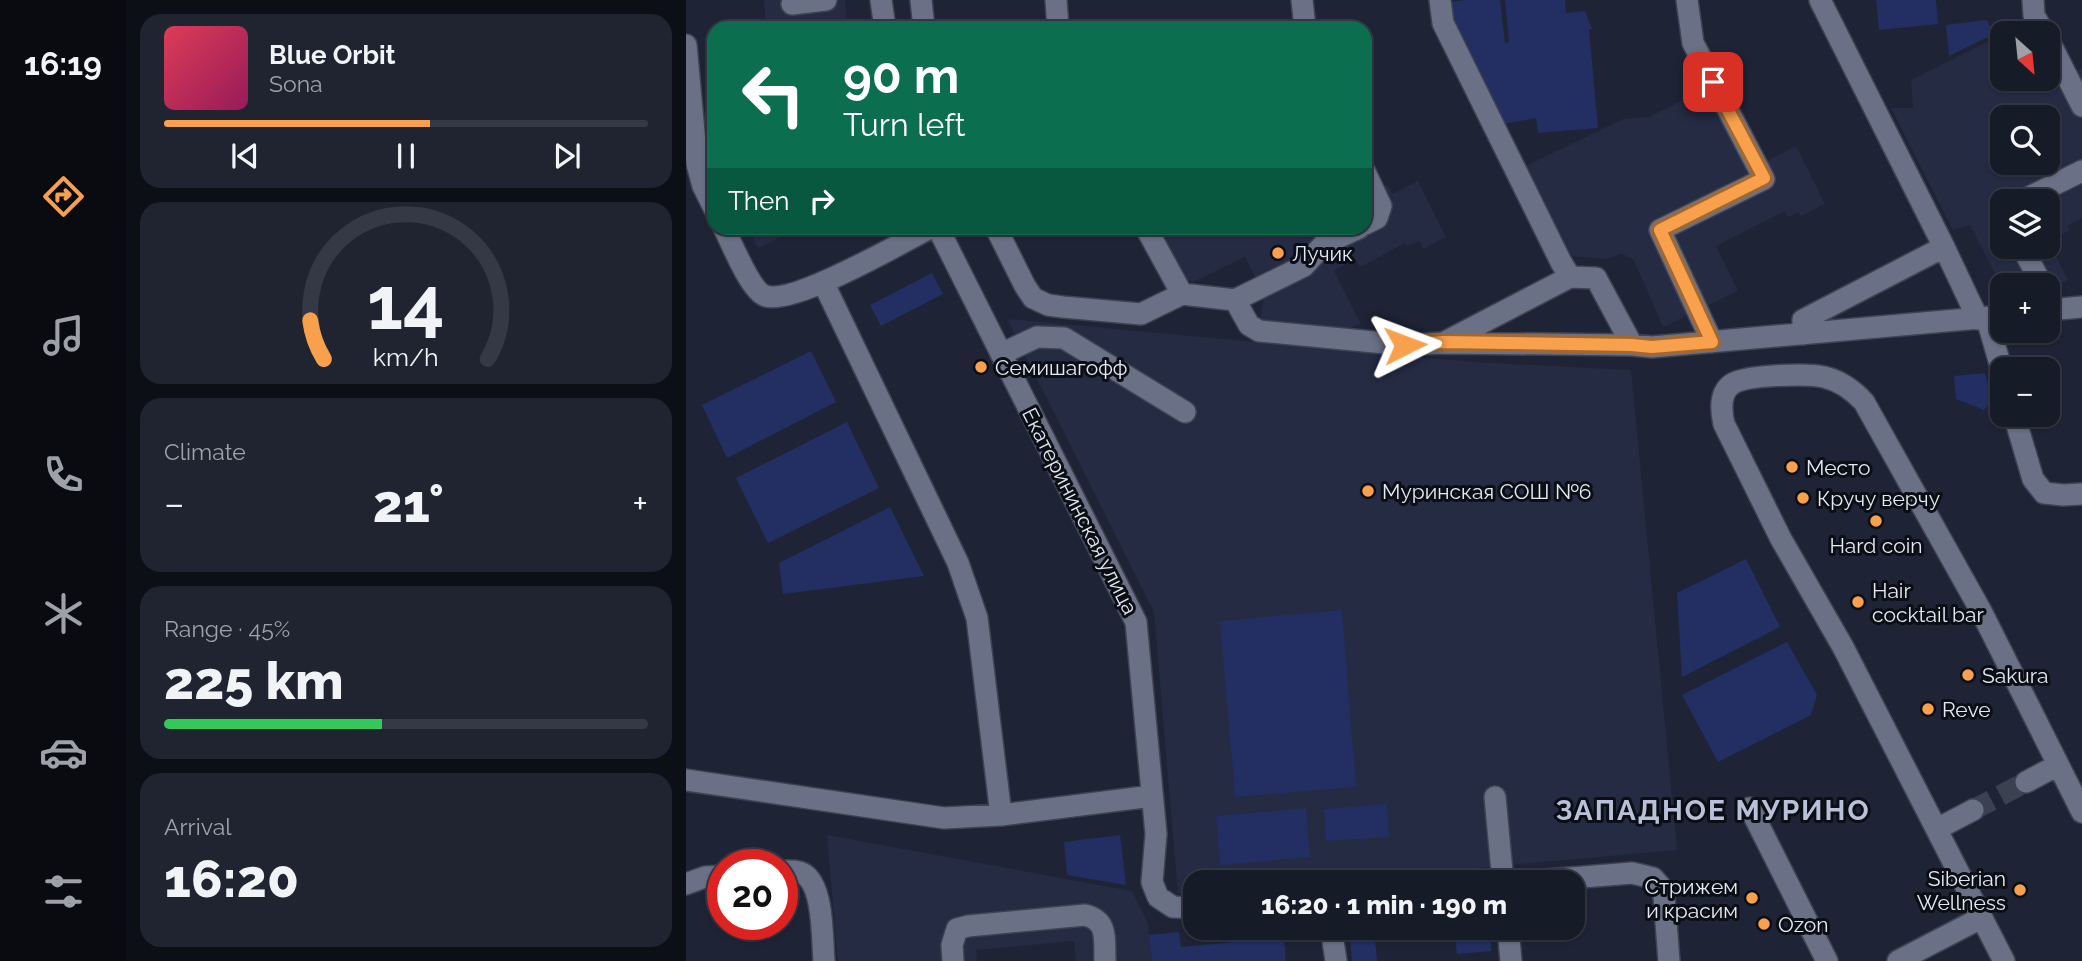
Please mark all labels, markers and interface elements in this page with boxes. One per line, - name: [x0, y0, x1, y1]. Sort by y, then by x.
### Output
- north arrow: [1990, 21, 2060, 91]
- map controls: [1990, 21, 2060, 427]
- text: Blue Orbit: [269, 40, 396, 70]
- text: 16:19: [24, 45, 102, 82]
- text: 90 m: [843, 47, 959, 104]
- icon: left: [728, 49, 819, 140]
- pin: [1683, 52, 1743, 112]
- icon: arrive: [1694, 63, 1732, 101]
- text: Sona: [269, 70, 323, 97]
- button: search: [1990, 105, 2060, 175]
- text: Turn left: [843, 106, 965, 143]
- icon: previous: [226, 137, 264, 175]
- icon: pause: [387, 137, 425, 175]
- icon: next: [548, 137, 586, 175]
- icon: directions: [39, 172, 88, 221]
- icon: right: [803, 182, 841, 220]
- text: Then: [728, 186, 789, 216]
- button: layers: [1990, 189, 2060, 259]
- place label: Лучик: [1292, 241, 1353, 266]
- marker: Лучик: [1270, 245, 1286, 261]
- text: 14: [367, 261, 445, 346]
- button: +: [1990, 273, 2060, 343]
- position arrow: [1368, 308, 1442, 382]
- icon: music: [39, 311, 88, 360]
- text: km/h: [373, 342, 439, 372]
- place label: Семишагофф: [995, 355, 1127, 380]
- button: −: [1990, 357, 2060, 427]
- marker: Семишагофф: [973, 359, 989, 375]
- street label: Екатерининская улица: [1017, 404, 1143, 618]
- text: Climate: [164, 438, 246, 465]
- icon: phone: [39, 450, 88, 499]
- place label: Место: [1806, 455, 1871, 480]
- marker: Место: [1784, 459, 1800, 475]
- text: 21°: [373, 473, 444, 534]
- place label: Муринская СОШ №6: [1382, 479, 1591, 504]
- text: −: [164, 481, 184, 526]
- text: +: [632, 481, 648, 526]
- marker: Муринская СОШ №6: [1360, 483, 1376, 499]
- place label: Кручу верчу: [1817, 486, 1940, 511]
- marker: Кручу верчу: [1795, 490, 1811, 506]
- marker: Hard coin: [1868, 513, 1884, 529]
- place label: Hard coin: [1829, 533, 1923, 558]
- place label: Hair cocktail bar: [1872, 578, 1984, 627]
- icon: climate: [39, 589, 88, 638]
- marker: Hair cocktail bar: [1850, 594, 1866, 610]
- text: Range · 45%: [164, 615, 290, 642]
- text: 225 km: [164, 650, 344, 711]
- place label: Sakura: [1982, 663, 2049, 688]
- marker: Sakura: [1960, 667, 1976, 683]
- place label: Reve: [1942, 697, 1991, 722]
- marker: Reve: [1920, 701, 1936, 717]
- icon: car: [39, 728, 88, 777]
- district label: ЗАПАДНОЕ МУРИНО: [1555, 794, 1871, 827]
- text: Arrival: [164, 813, 231, 840]
- text: 16:20: [164, 848, 299, 909]
- speed limit sign: 20: [707, 849, 798, 940]
- place label: Siberian Wellness: [1917, 866, 2006, 915]
- icon: filters: [39, 867, 88, 916]
- place label: Стрижем и красим: [1645, 874, 1738, 923]
- marker: Siberian Wellness: [2012, 882, 2028, 898]
- text: 16:20 · 1 min · 190 m: [1261, 890, 1507, 920]
- marker: Стрижем и красим: [1744, 890, 1760, 906]
- place label: Ozon: [1778, 912, 1829, 937]
- marker: Ozon: [1756, 916, 1772, 932]

